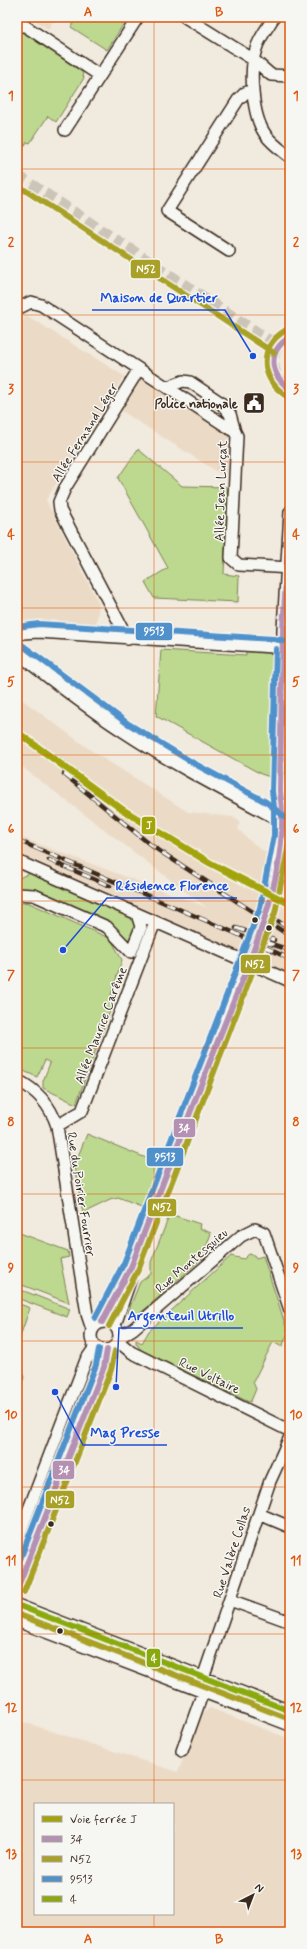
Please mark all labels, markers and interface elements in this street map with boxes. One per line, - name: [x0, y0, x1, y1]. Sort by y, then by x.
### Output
- text: A: [84, 4, 92, 21]
- text: B: [215, 4, 224, 21]
- text: 1: [8, 88, 14, 105]
- text: 1: [293, 88, 299, 105]
- text: 2: [8, 234, 15, 251]
- text: 2: [293, 234, 300, 251]
- line badge: N52: [130, 259, 161, 279]
- text: N52: [136, 263, 156, 277]
- callout: Maison de Quartier: [92, 284, 225, 310]
- text: Maison de Quartier: [100, 289, 218, 307]
- street label: Allée Fernand Léger: [48, 380, 123, 485]
- text: 3: [8, 381, 14, 398]
- text: 3: [293, 381, 299, 398]
- public building icon: Police nationale: [241, 390, 267, 416]
- place label: Police nationale: [155, 396, 238, 413]
- street label: Allée Jean Lurçat: [211, 440, 232, 542]
- text: 4: [7, 527, 15, 544]
- text: 4: [292, 527, 300, 544]
- line badge: 9513: [135, 622, 173, 641]
- text: 9513: [144, 625, 164, 639]
- text: 5: [7, 674, 15, 691]
- text: 5: [292, 674, 300, 691]
- line badge: J: [141, 816, 156, 835]
- text: J: [146, 819, 153, 833]
- text: 6: [8, 821, 15, 838]
- text: 6: [293, 821, 300, 838]
- callout: Résidence Florence: [107, 872, 237, 898]
- text: Résidence Florence: [115, 877, 229, 895]
- unlabelled marker: [250, 915, 260, 925]
- unlabelled marker: [264, 923, 274, 933]
- line badge: N52: [240, 954, 271, 974]
- text: N52: [245, 958, 265, 972]
- street label: Allée Maurice Carême: [71, 964, 132, 1087]
- text: 7: [7, 967, 15, 984]
- text: 7: [292, 967, 300, 984]
- text: 8: [7, 1114, 15, 1131]
- text: 8: [292, 1114, 300, 1131]
- line badge: 34: [173, 1118, 196, 1138]
- text: 34: [178, 1122, 190, 1136]
- street label: Rue du Poirier Fourrier: [62, 1131, 99, 1258]
- line badge: 9513: [146, 1147, 184, 1167]
- text: 9513: [155, 1151, 175, 1165]
- line badge: N52: [147, 1198, 177, 1217]
- text: N52: [152, 1201, 172, 1215]
- street label: Rue Montesquieu: [152, 1225, 232, 1297]
- text: 9: [8, 1260, 15, 1277]
- text: 9: [293, 1260, 300, 1277]
- callout: Argenteuil Utrillo: [119, 1302, 243, 1328]
- text: Argenteuil Utrillo: [128, 1307, 235, 1328]
- street label: Rue Voltaire: [176, 1354, 243, 1398]
- text: 10: [4, 1407, 18, 1424]
- text: 10: [289, 1407, 303, 1424]
- callout: Mag Presse: [83, 1419, 167, 1445]
- text: Mag Presse: [90, 1424, 160, 1445]
- line badge: 34: [52, 1460, 75, 1480]
- text: 34: [58, 1464, 70, 1478]
- line badge: N52: [45, 1490, 75, 1509]
- text: N52: [50, 1494, 70, 1508]
- street label: Rue Valère Collas: [210, 1504, 255, 1600]
- unlabelled marker: [46, 1519, 56, 1529]
- text: 11: [5, 1553, 17, 1570]
- text: 11: [290, 1553, 302, 1570]
- unlabelled marker: [55, 1626, 65, 1636]
- line badge: 4: [146, 1648, 161, 1668]
- text: 4: [151, 1652, 158, 1666]
- text: 12: [5, 1700, 17, 1717]
- text: 12: [290, 1700, 302, 1717]
- legend: [34, 1803, 174, 1915]
- text: Voie ferrée J: [70, 1812, 137, 1828]
- text: 34: [70, 1832, 83, 1848]
- text: 13: [5, 1846, 17, 1863]
- text: 13: [290, 1846, 302, 1863]
- text: N52: [70, 1852, 92, 1868]
- text: 9513: [70, 1872, 93, 1888]
- north arrow: [233, 1875, 273, 1915]
- text: N: [252, 1881, 266, 1896]
- text: 4: [70, 1892, 77, 1908]
- text: A: [84, 1931, 92, 1948]
- text: B: [215, 1931, 224, 1948]

